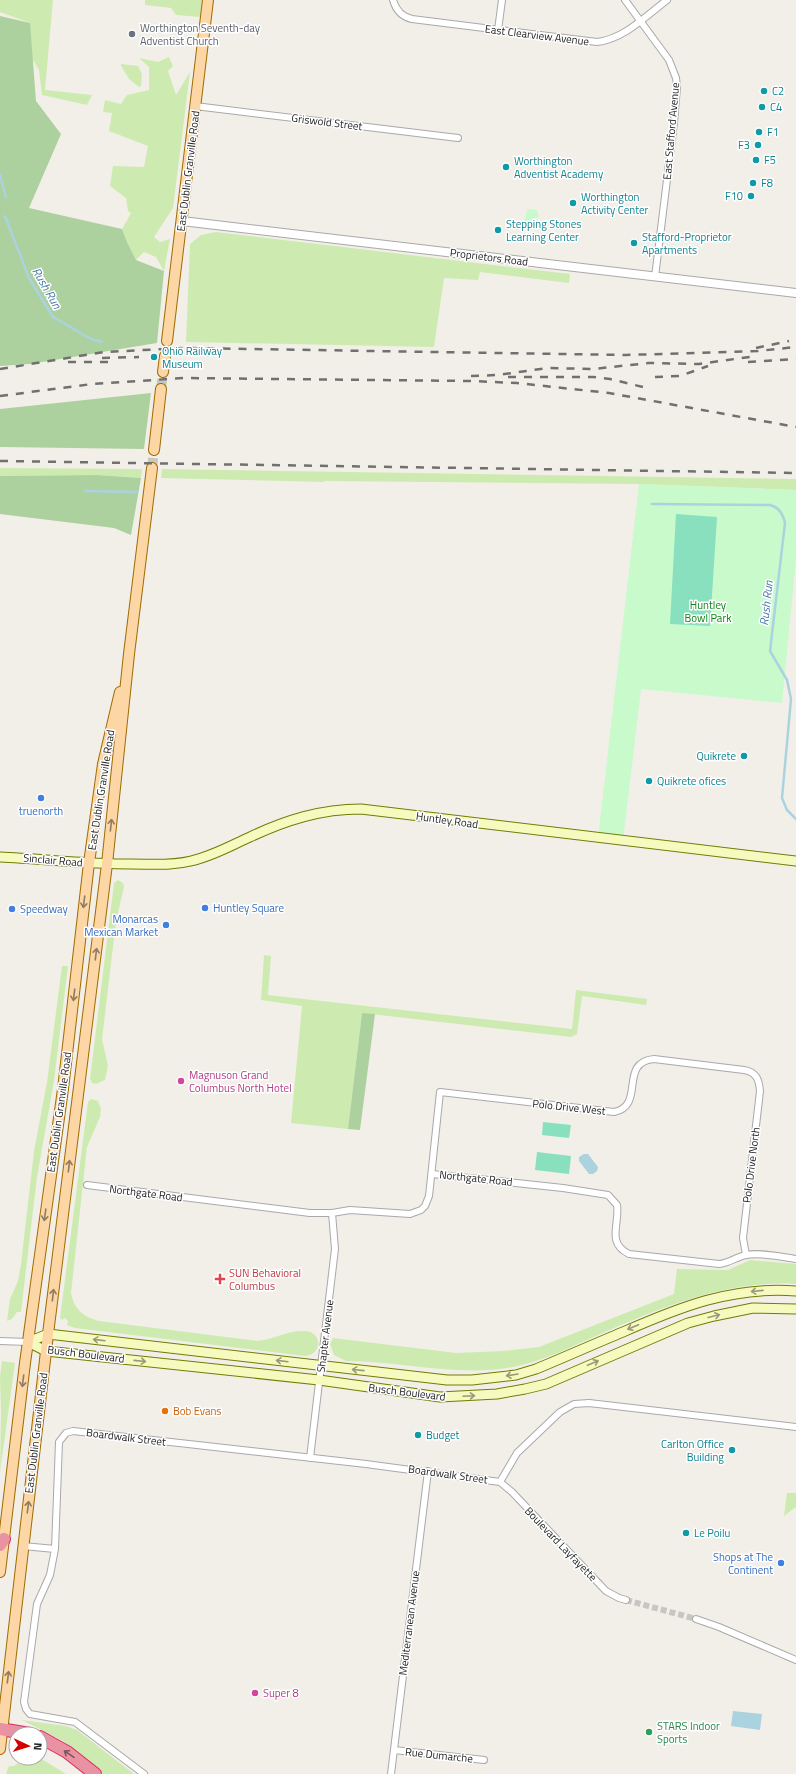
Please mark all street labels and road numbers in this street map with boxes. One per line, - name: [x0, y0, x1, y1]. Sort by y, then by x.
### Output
- street label: East Clearview Avenue: [484, 21, 590, 49]
- street label: East Stafford Avenue: [659, 81, 683, 180]
- street label: East Dublin Granville Road: [173, 110, 203, 232]
- street label: Griswold Street: [291, 110, 364, 134]
- street label: Proprietors Road: [449, 244, 529, 270]
- street label: East Dublin Granville Road: [84, 729, 118, 851]
- street label: Huntley Road: [415, 808, 479, 832]
- street label: Sinclair Road: [23, 849, 84, 871]
- street label: East Dublin Granville Road: [43, 1051, 75, 1173]
- street label: Polo Drive West: [532, 1095, 607, 1119]
- street label: Polo Drive North: [738, 1126, 764, 1204]
- street label: Northgate Road: [439, 1166, 514, 1190]
- street label: Northgate Road: [109, 1181, 184, 1205]
- street label: Shapter Avenue: [313, 1298, 337, 1373]
- street label: Busch Boulevard: [47, 1341, 126, 1367]
- street label: East Dublin Granville Road: [21, 1372, 51, 1494]
- street label: Busch Boulevard: [368, 1379, 447, 1405]
- street label: Boardwalk Street: [85, 1424, 167, 1450]
- street label: Boardwalk Street: [407, 1461, 489, 1488]
- street label: Boulevard Layfayette: [521, 1503, 601, 1585]
- street label: Mediterranean Avenue: [395, 1569, 423, 1676]
- street label: Rue Dumarche: [404, 1743, 474, 1767]

